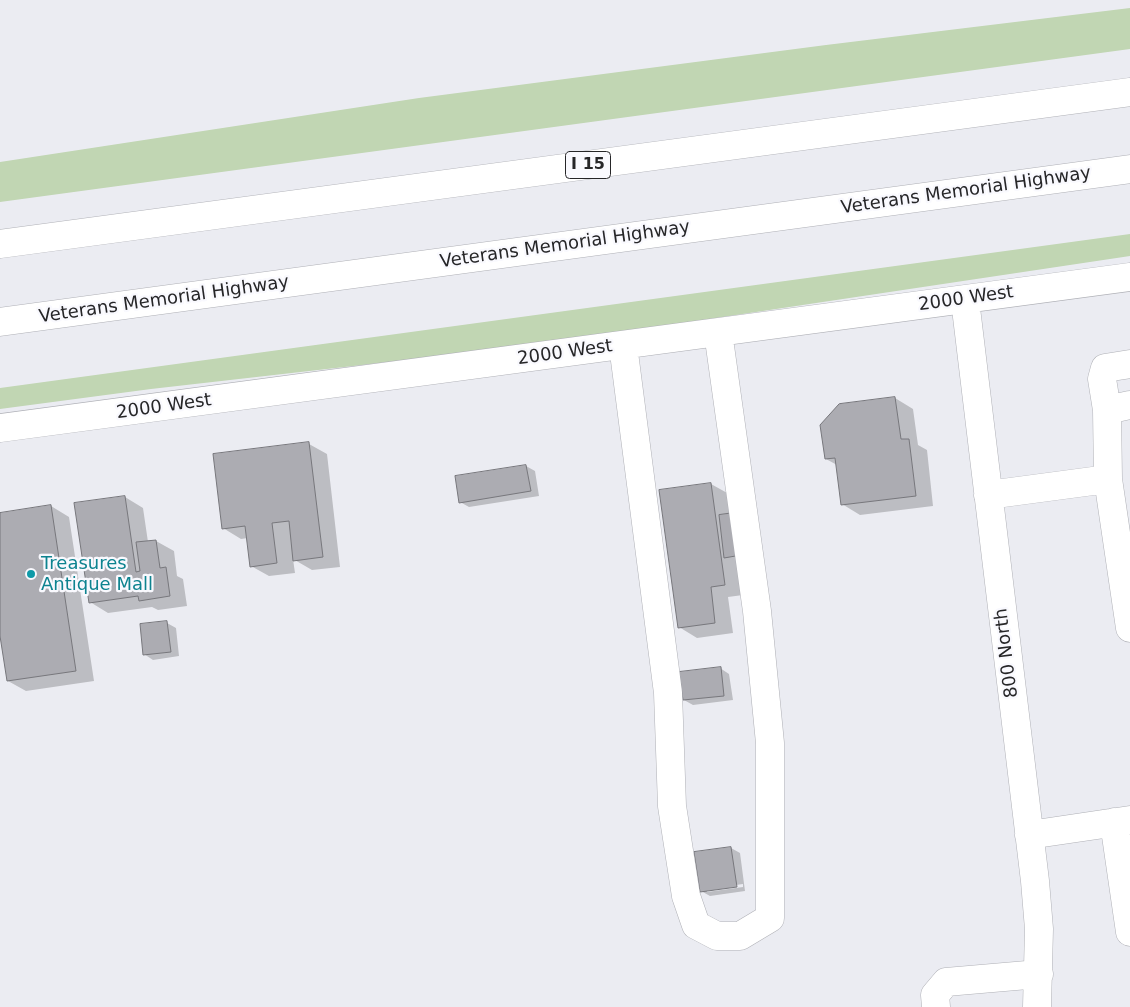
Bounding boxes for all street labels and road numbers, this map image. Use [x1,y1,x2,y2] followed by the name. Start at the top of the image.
[566,152,610,178] road number: I 15
[840,163,1092,219] street label: Veterans Memorial Highway
[439,217,691,273] street label: Veterans Memorial Highway
[38,272,290,328] street label: Veterans Memorial Highway
[917,282,1015,316] street label: 2000 West
[516,336,614,370] street label: 2000 West
[115,390,213,424] street label: 2000 West
[991,607,1023,699] street label: 800 North

